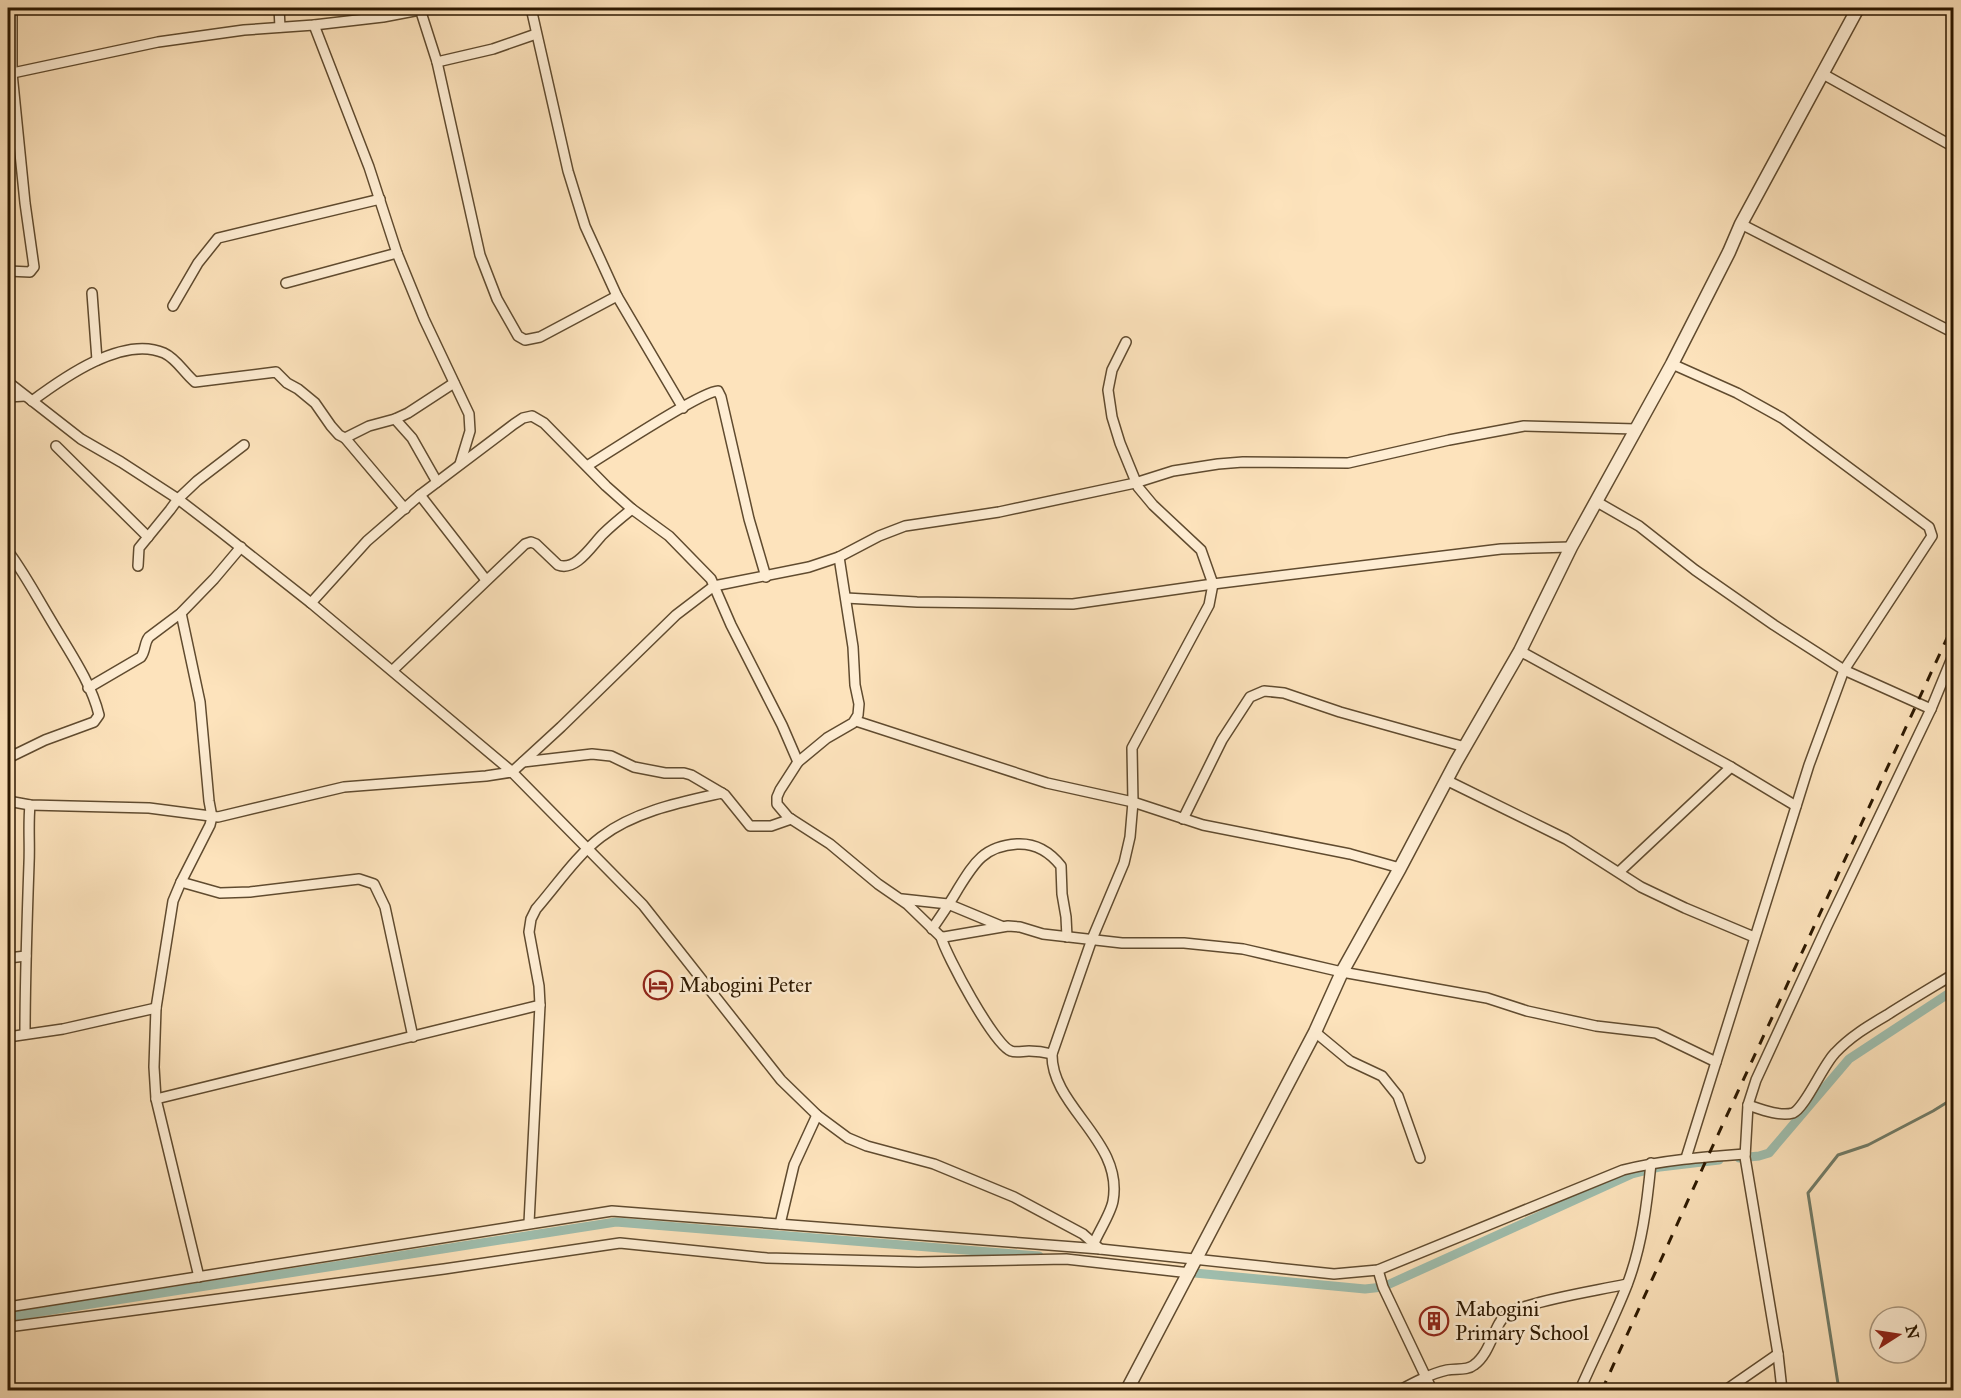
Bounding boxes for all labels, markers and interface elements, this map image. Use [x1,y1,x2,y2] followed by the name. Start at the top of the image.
[642,969,674,1001] hotel icon: Mabogini Peter
[679,972,812,998] place label: Mabogini Peter
[1455,1296,1589,1346] place label: Mabogini Primary School
[1418,1305,1450,1337] building icon: Mabogini Primary School
[1868,1305,1928,1365] north arrow
[1901,1323,1923,1341] text: N

